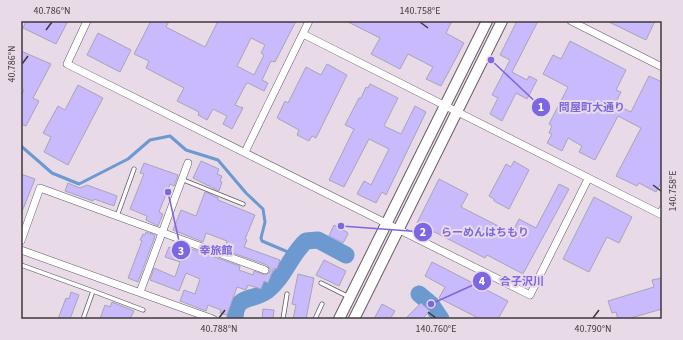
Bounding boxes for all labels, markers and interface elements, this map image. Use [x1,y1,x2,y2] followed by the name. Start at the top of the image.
[33,4,71,18] text: 40.786°N
[400,4,440,18] text: 140.758°E
[5,45,19,83] text: 40.786°N
[531,95,633,118] callout: 問屋町大通り
[538,99,544,116] text: 1
[559,100,625,115] text: 問屋町大通り
[666,171,680,211] text: 140.758°E
[413,220,537,243] callout: らーめんはちもり
[420,224,426,241] text: 2
[441,225,529,240] text: らーめんはちもり
[171,239,240,262] callout: 幸旅館
[178,243,184,260] text: 3
[200,243,233,258] text: 幸旅館
[472,269,552,292] callout: 合子沢川
[479,273,486,290] text: 4
[500,274,544,289] text: 合子沢川
[200,322,238,336] text: 40.788°N
[416,322,456,336] text: 140.760°E
[574,322,612,336] text: 40.790°N

